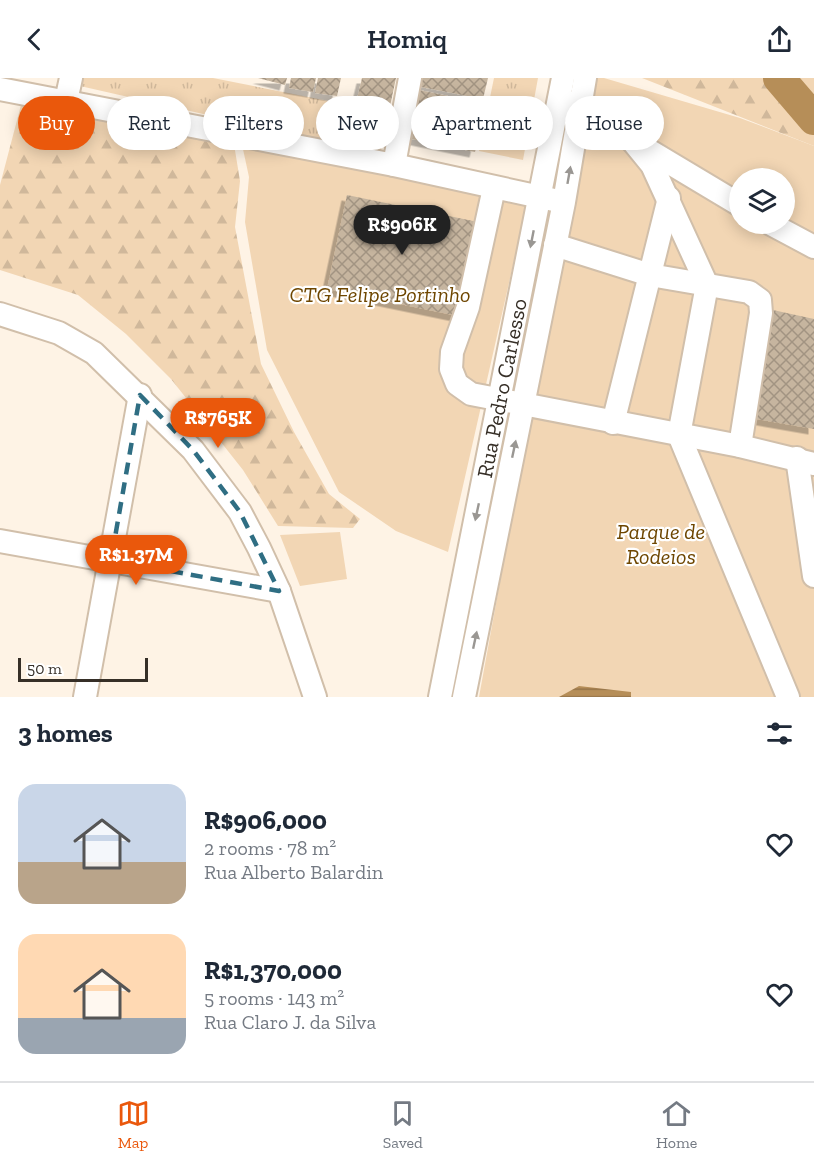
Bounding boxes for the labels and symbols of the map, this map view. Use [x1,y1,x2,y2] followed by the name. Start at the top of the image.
[565,165,574,184] one-way arrow
[353,205,451,256] pin: R$906K
[527,229,536,248] one-way arrow
[289,281,471,308] park label: CTG Felipe Portinho
[471,296,533,480] street label: Rua Pedro Carlesso
[169,398,267,449] pin: R$765K
[510,439,519,458] one-way arrow
[472,503,482,521] one-way arrow
[617,518,705,570] park label: Parque de Rodeios
[81,535,191,586] pin: R$1.37M
[471,630,480,649] one-way arrow
[18,655,148,682] scale bar

